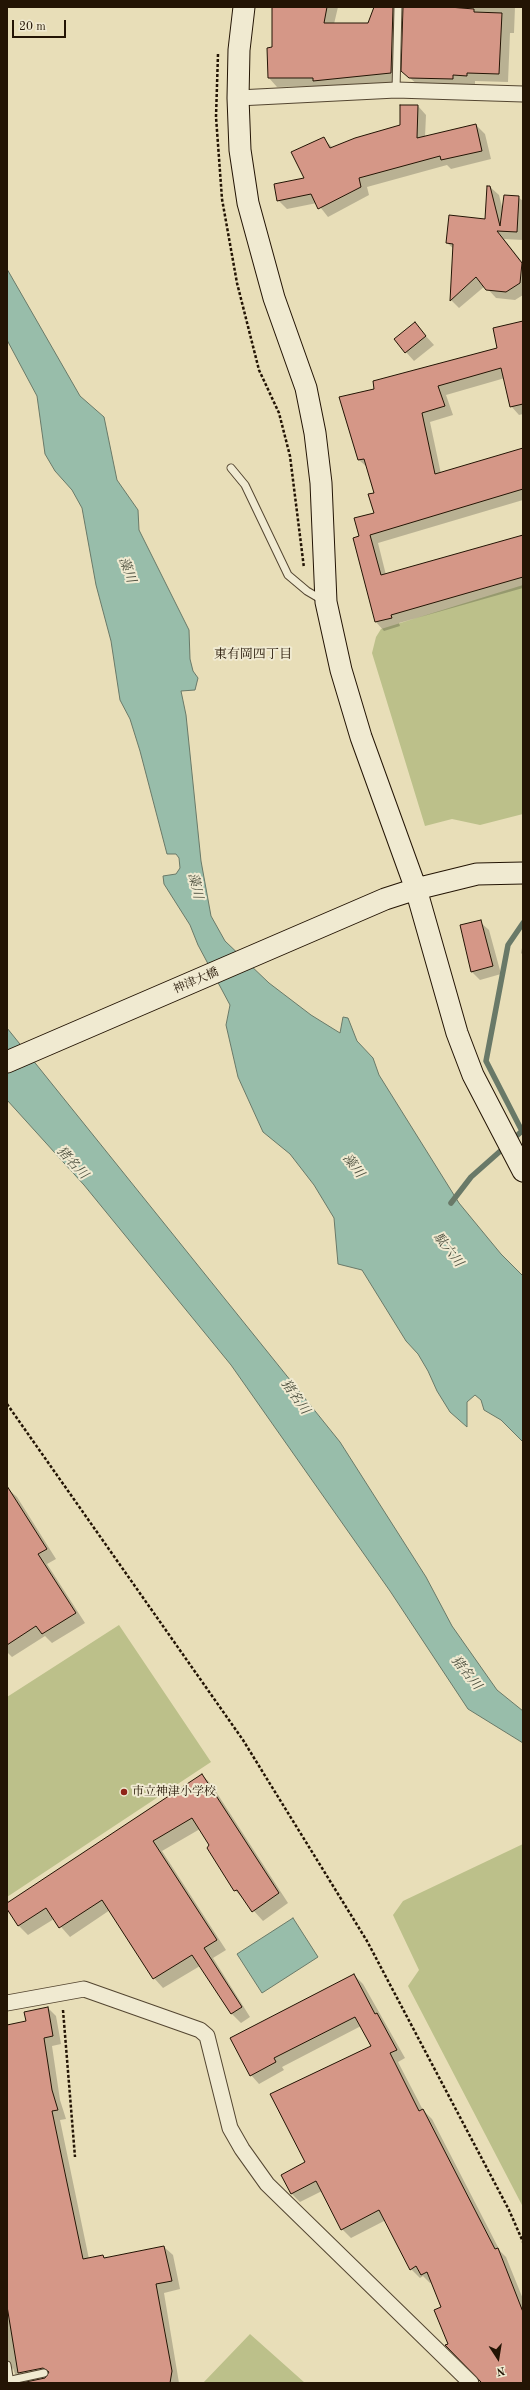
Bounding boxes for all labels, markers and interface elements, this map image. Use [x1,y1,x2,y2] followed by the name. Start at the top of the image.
[14,12,68,38] scale bar
[19,21,46,33] text: 20 m
[115,555,139,585] water label: 藻川
[214,647,292,663] district label: 東有岡四丁目
[184,872,206,900] water label: 藻川
[171,965,221,997] street label: 神津大橋
[53,1143,91,1183] water label: 猪名川
[339,1151,367,1181] water label: 藻川
[430,1230,466,1270] water label: 駄六川
[277,1377,313,1417] water label: 猪名川
[448,1653,484,1693] water label: 猪名川
[132,1785,216,1799] place label: 市立神津小学校
[119,1787,129,1797] marker: 市立神津小学校
[478,2338,518,2378] north arrow
[495,2364,506,2376] text: N

